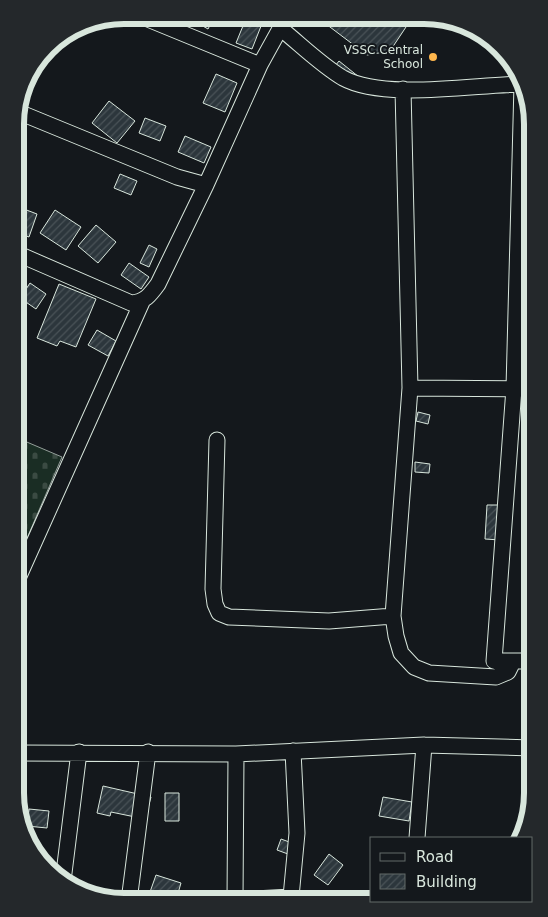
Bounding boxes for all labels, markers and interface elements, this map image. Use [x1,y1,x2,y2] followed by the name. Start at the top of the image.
[344,43,423,71] place label: VSSC Central School
[427,51,439,63] marker: VSSC Central School
[370,837,533,902] legend
[416,848,454,866] text: Road
[416,873,477,891] text: Building

